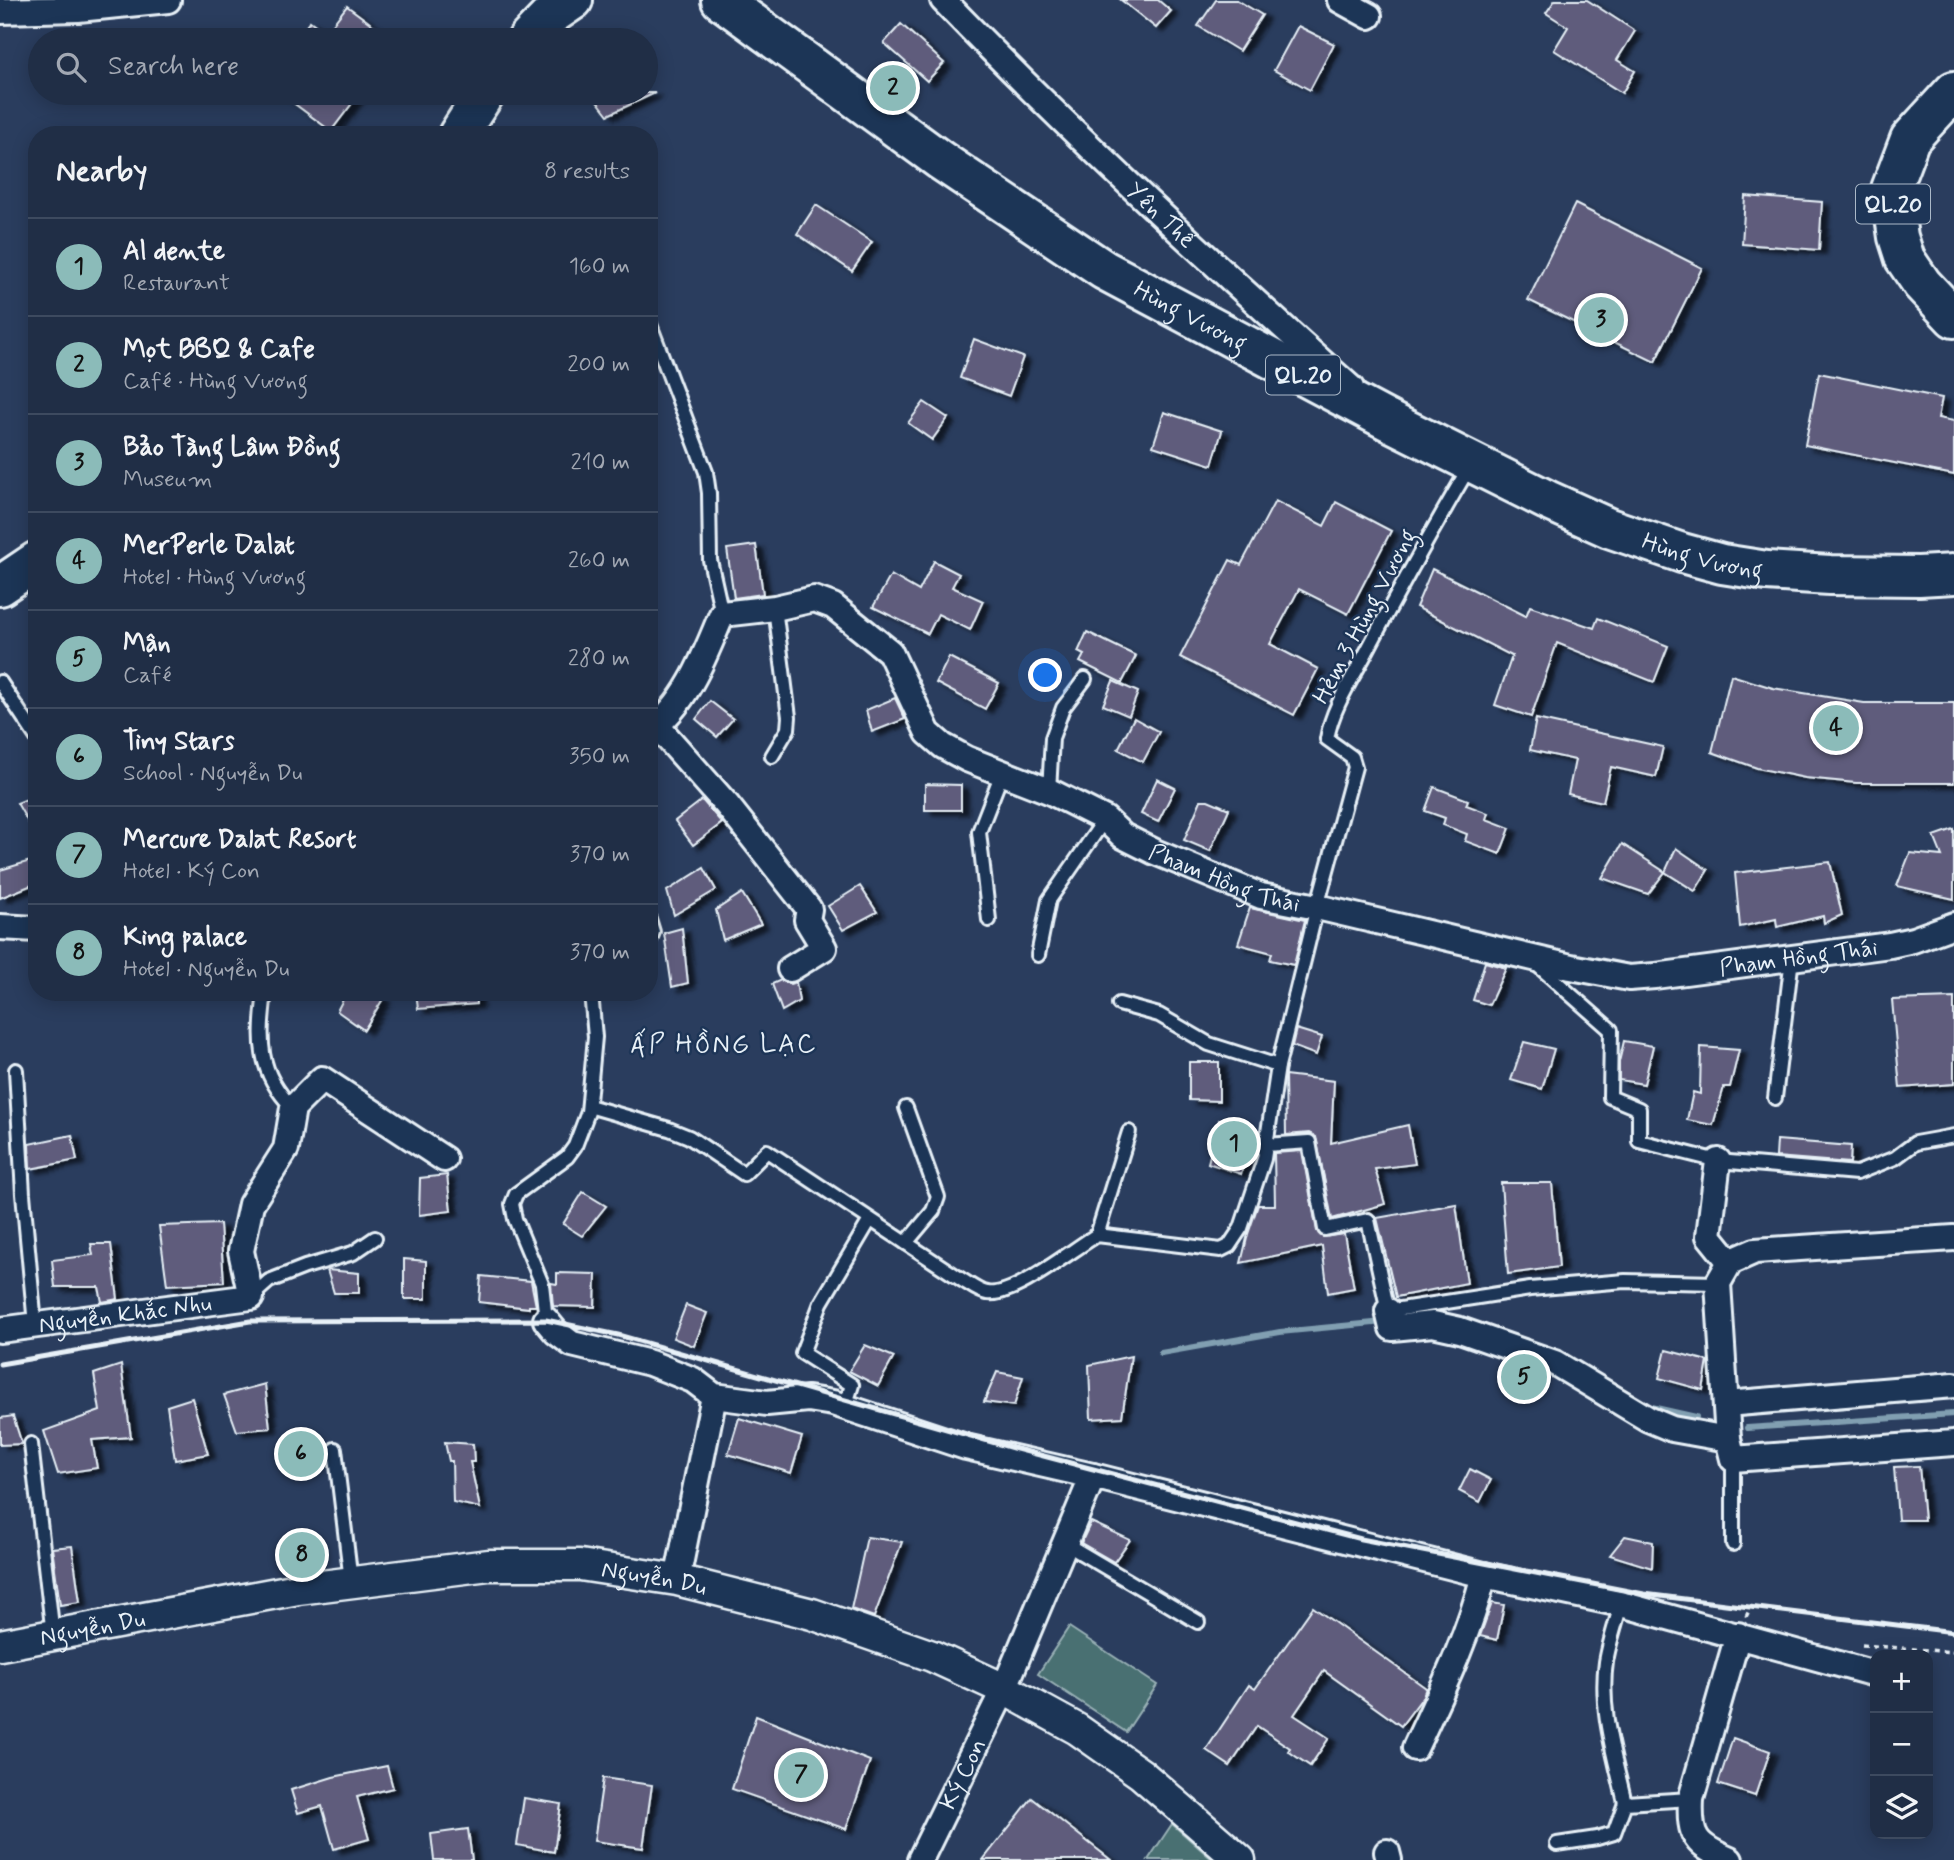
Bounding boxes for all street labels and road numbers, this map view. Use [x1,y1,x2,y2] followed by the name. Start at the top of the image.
[1119,176,1201,256] street label: Yên Thế
[1856,184,1930,224] road number: QL.20
[1128,275,1252,363] street label: Hùng Vương
[1266,356,1340,394] road number: QL.20
[1306,524,1427,711] street label: Hẻm 3 Hùng Vương
[1638,526,1765,590] street label: Hùng Vương
[1144,837,1302,920] street label: Phạm Hồng Thái
[1718,933,1880,984] street label: Phạm Hồng Thái
[37,1288,214,1343] street label: Nguyễn Khắc Nhu
[599,1555,710,1604] street label: Nguyễn Du
[37,1604,148,1654] street label: Nguyễn Du
[933,1734,994,1815] street label: Ký Con

